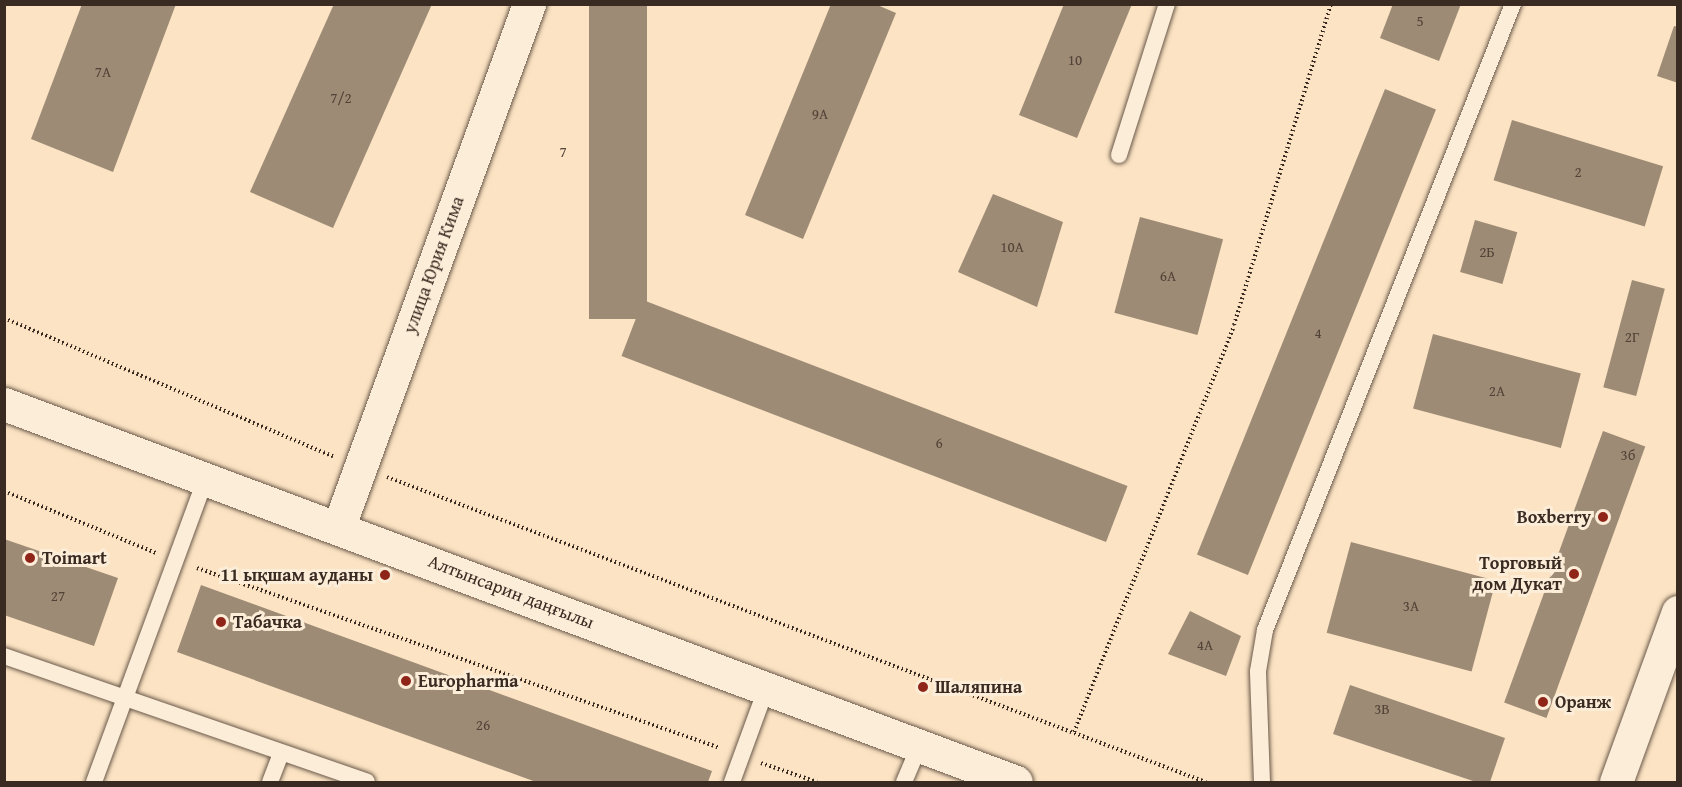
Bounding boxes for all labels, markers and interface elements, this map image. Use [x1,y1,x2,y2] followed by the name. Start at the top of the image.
[1416,12,1424,30] house number: 5
[1068,51,1082,69] house number: 10
[95,63,111,81] house number: 7А
[330,89,352,107] house number: 7/2
[812,105,828,123] house number: 9А
[559,143,567,161] house number: 7
[1574,163,1582,181] house number: 2
[399,193,469,337] street label: улица Юрия Кима
[1000,238,1024,256] house number: 10А
[1479,243,1495,261] house number: 2Б
[1160,267,1176,285] house number: 6А
[1314,324,1322,342] house number: 4
[1625,328,1639,346] house number: 2Г
[1489,382,1505,400] house number: 2А
[935,434,943,452] house number: 6
[1621,446,1635,464] house number: 3б
[1517,506,1591,528] place label: Boxberry
[1596,510,1610,524] marker: Boxberry
[42,547,107,569] place label: Toimart
[425,550,597,634] street label: Алтынсарин даңғылы
[23,551,37,565] marker: Toimart
[1473,553,1562,596] place label: Торговый дом Дукат
[221,564,373,586] place label: 11 ықшам ауданы
[1567,567,1581,581] marker: Торговый дом Дукат
[378,568,392,582] marker: 11 ықшам ауданы
[51,587,65,605] house number: 27
[1403,597,1419,615] house number: 3А
[233,611,302,633] place label: Табачка
[214,615,228,629] marker: Табачка
[1197,636,1213,654] house number: 4А
[418,670,519,692] place label: Europharma
[399,674,413,688] marker: Europharma
[935,676,1022,698] place label: Шаляпина
[916,680,930,694] marker: Шаляпина
[1555,691,1611,713] place label: Оранж
[1536,695,1550,709] marker: Оранж
[1374,700,1390,718] house number: 3В
[476,716,490,734] house number: 26

